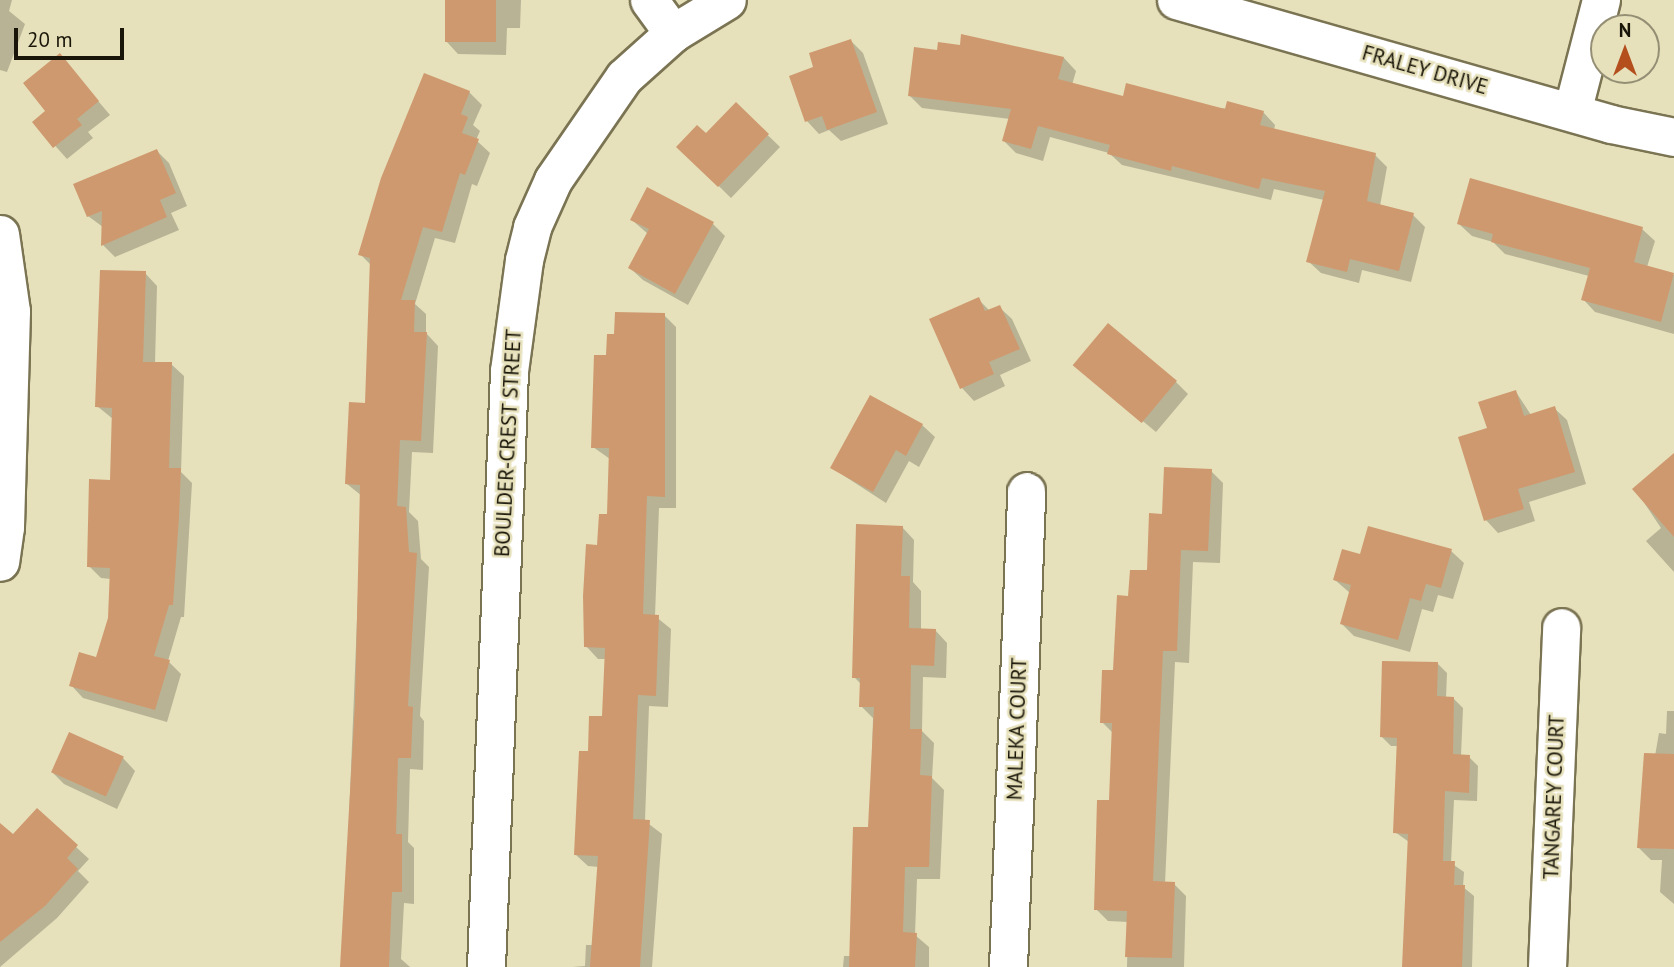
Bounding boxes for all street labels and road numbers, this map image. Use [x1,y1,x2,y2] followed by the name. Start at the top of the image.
[1359,40,1491,100] street label: FRALEY DRIVE
[489,328,527,558] street label: BOULDER-CREST STREET
[1002,657,1032,801] street label: MALEKA COURT
[1539,714,1569,880] street label: TANGAREY COURT

